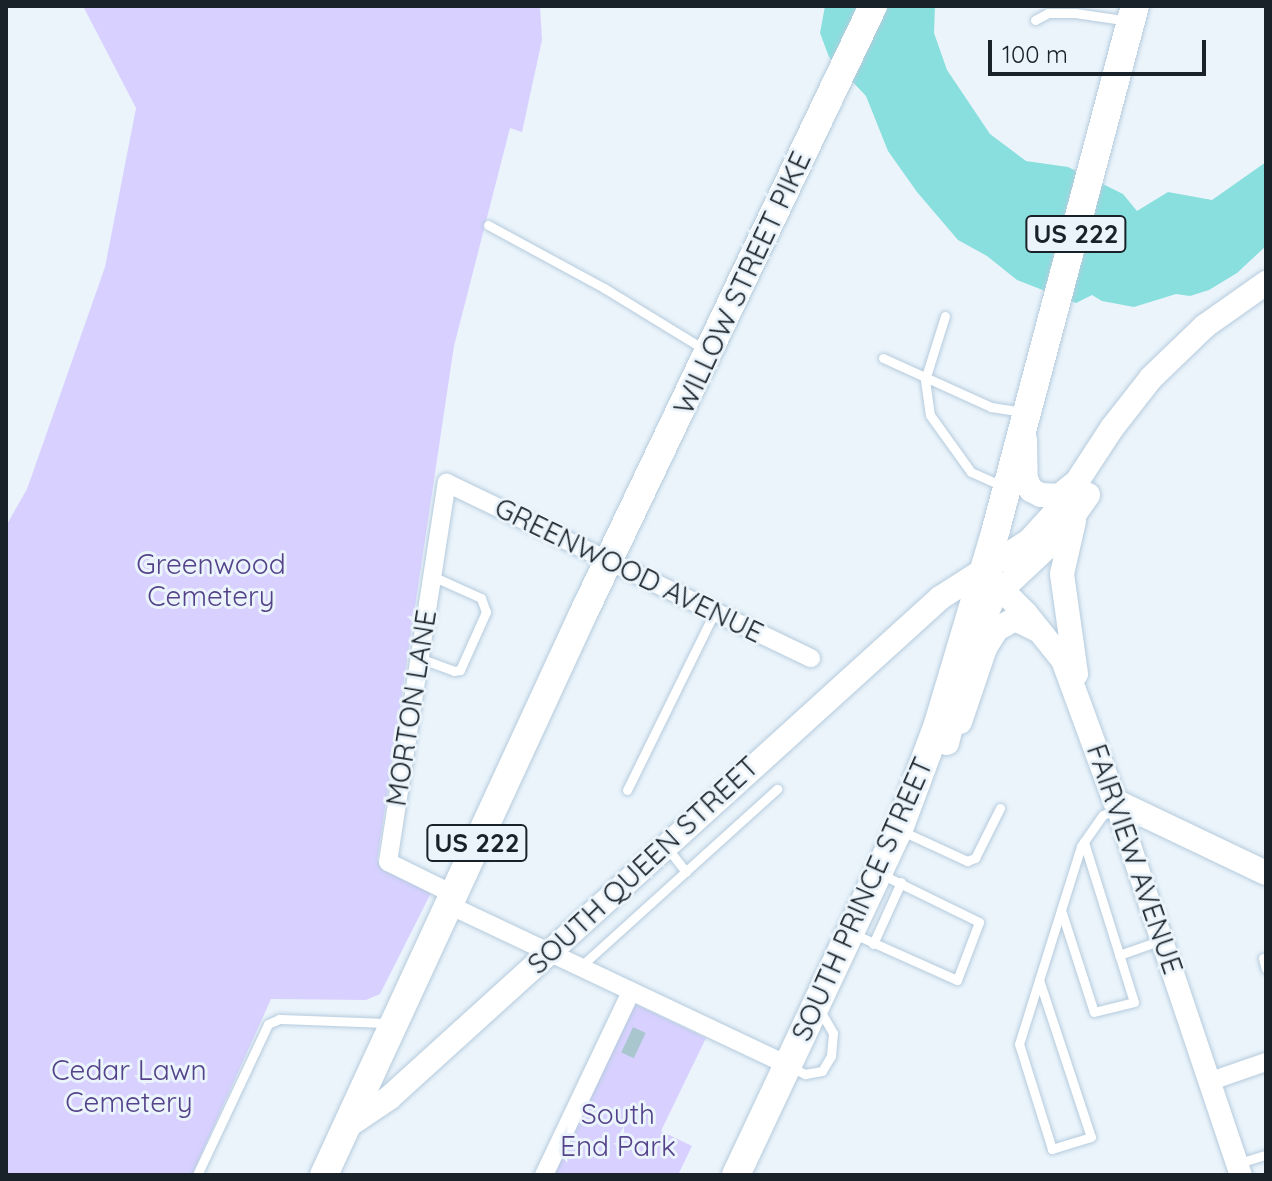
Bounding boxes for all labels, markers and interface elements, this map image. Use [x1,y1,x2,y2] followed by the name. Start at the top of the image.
[992,24,1210,74] scale bar
[1002,39,1068,69] text: 100 m
[666,146,818,420] street label: WILLOW STREET PIKE
[1024,212,1128,256] road number: US 222
[489,490,769,650] street label: GREENWOOD AVENUE
[136,547,286,613] park label: Greenwood Cemetery
[379,608,443,808] street label: MORTON LANE
[1080,740,1190,978] street label: FAIRVIEW AVENUE
[521,749,765,981] street label: SOUTH QUEEN STREET
[784,752,940,1046] street label: SOUTH PRINCE STREET
[425,821,529,865] road number: US 222
[51,1053,207,1119] park label: Cedar Lawn Cemetery
[560,1097,676,1163] park label: South End Park

